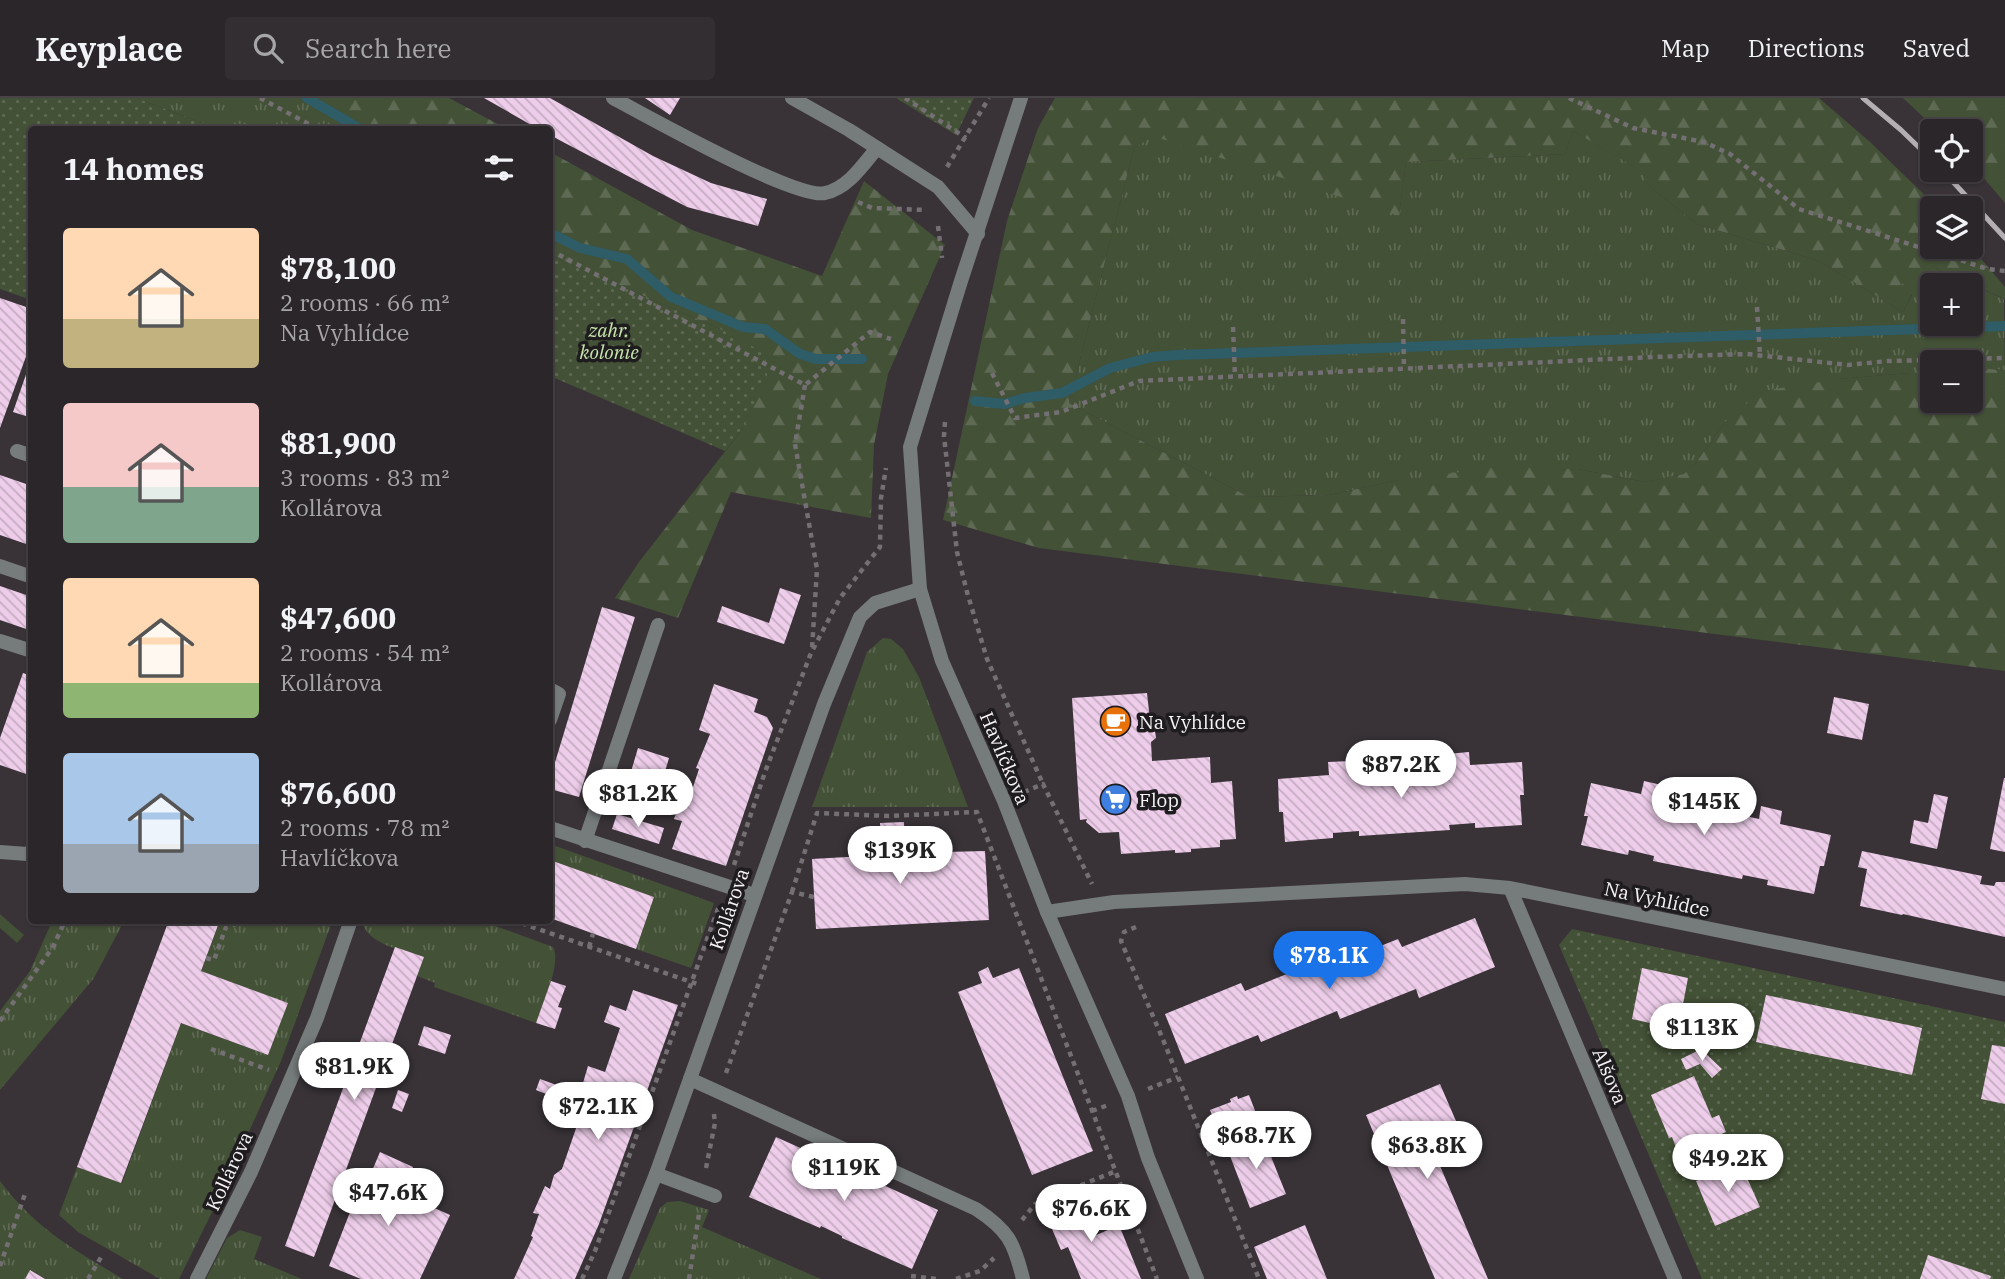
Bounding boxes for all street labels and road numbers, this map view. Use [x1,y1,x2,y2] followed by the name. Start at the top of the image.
[975,708,1035,808] street label: Havlíčkova
[704,865,754,953] street label: Kollárova
[1602,876,1712,922] street label: Na Vyhlídce
[1588,1044,1632,1108] street label: Alšova
[200,1128,258,1214] street label: Kollárova

